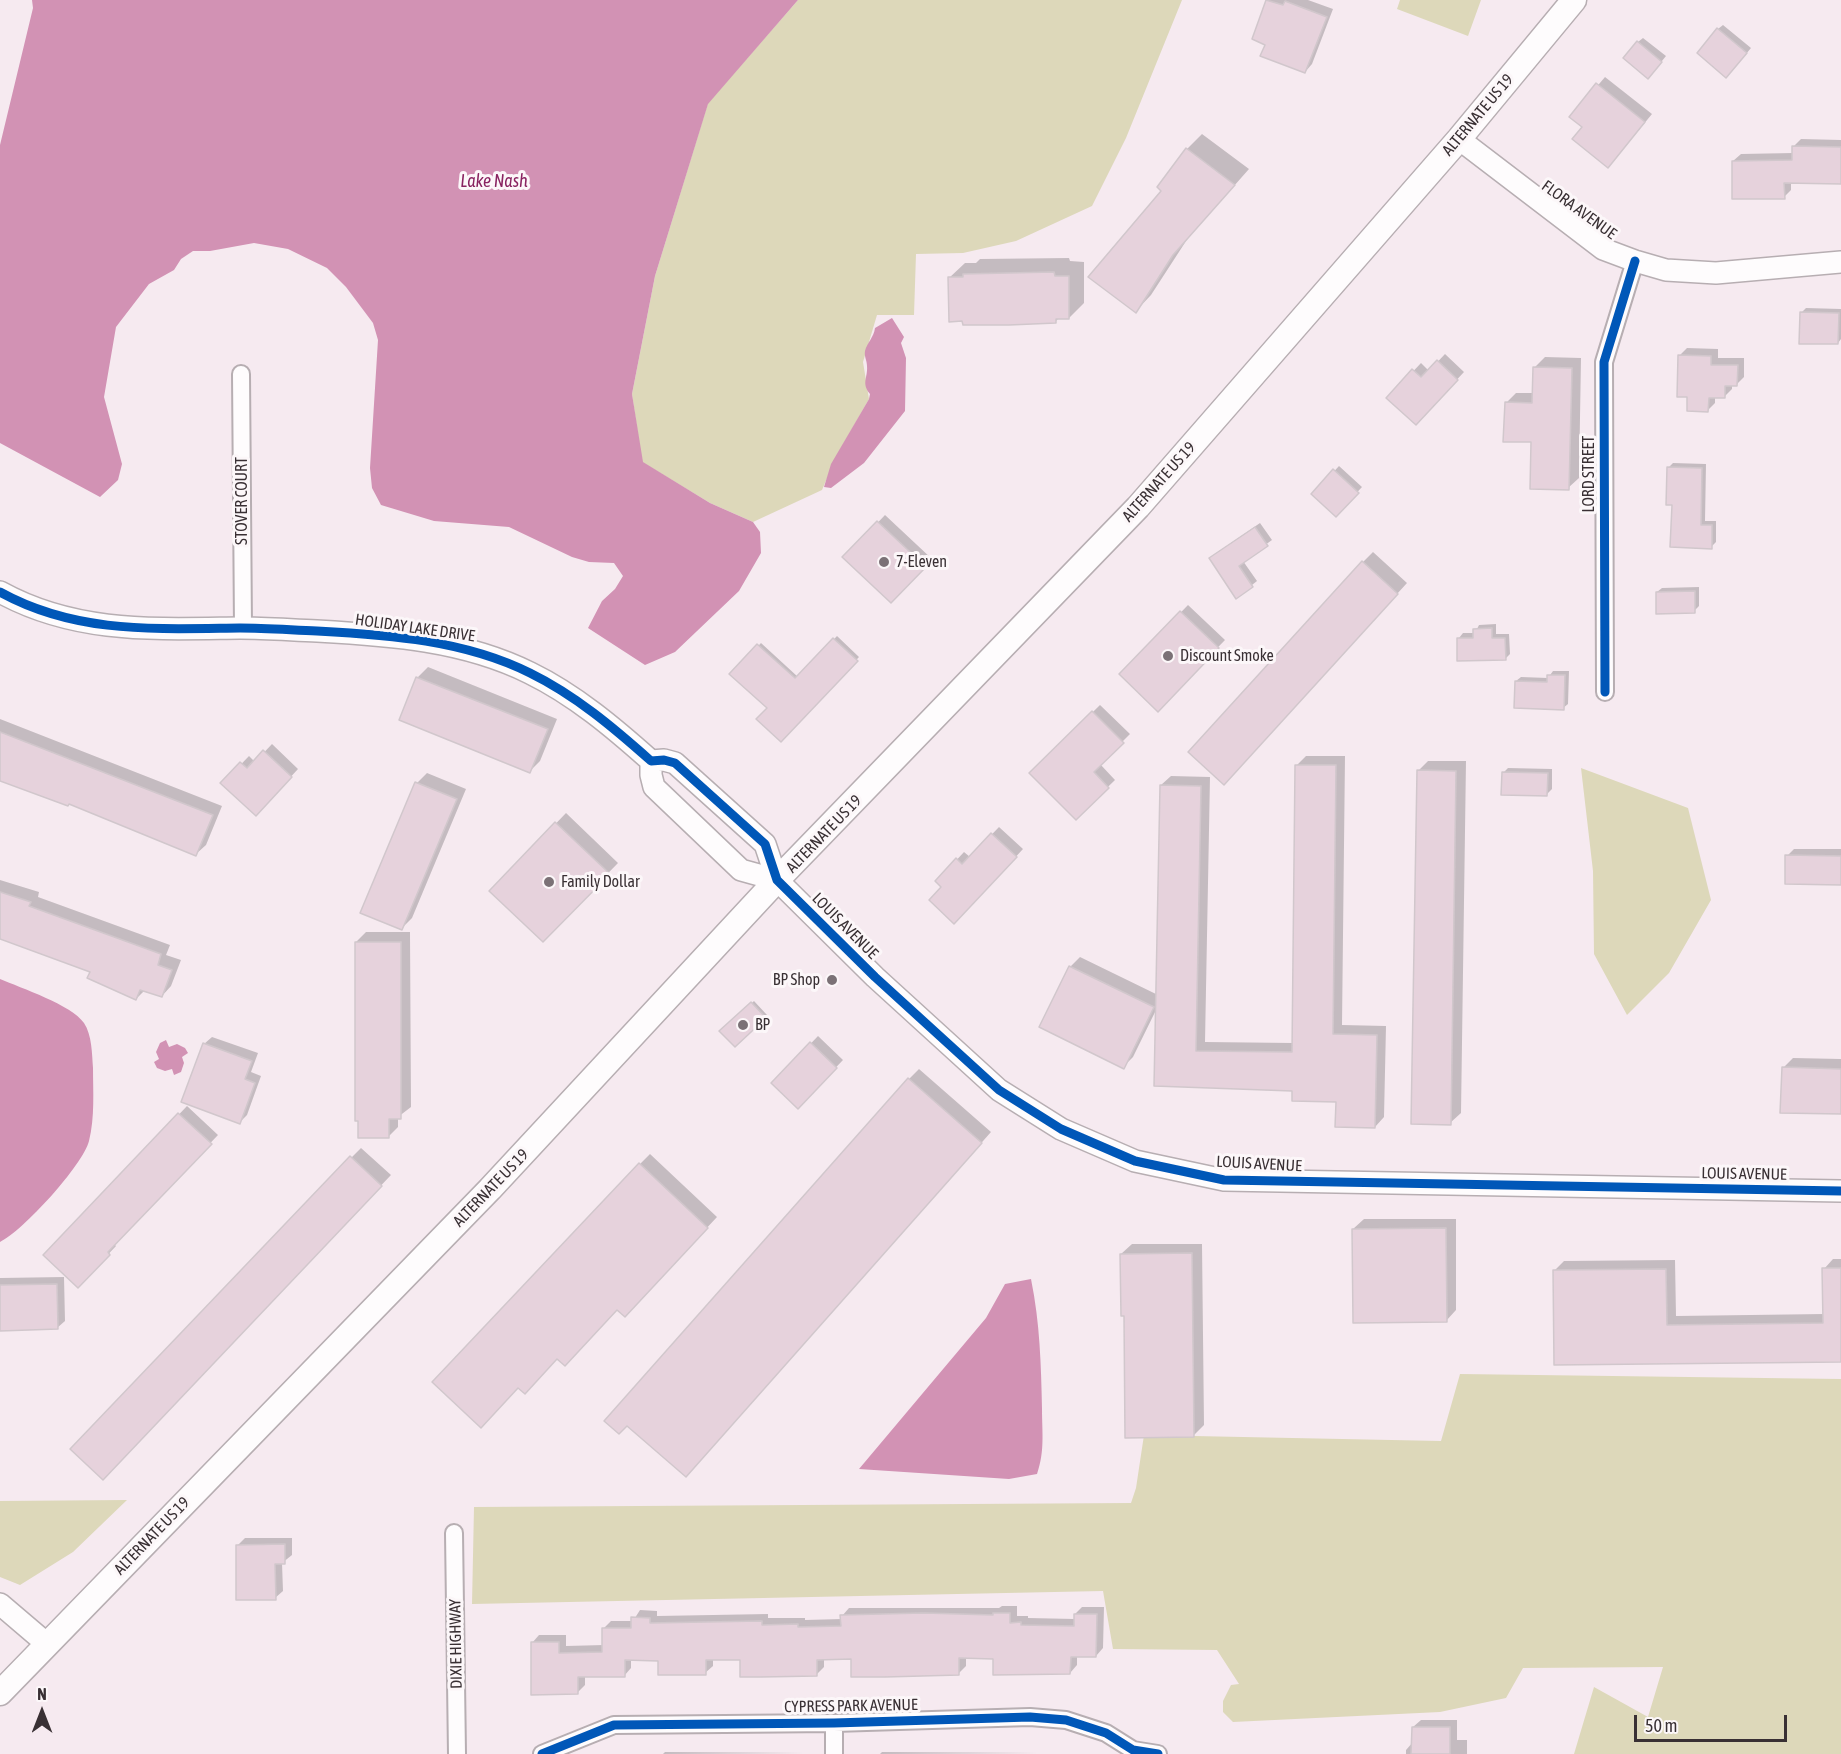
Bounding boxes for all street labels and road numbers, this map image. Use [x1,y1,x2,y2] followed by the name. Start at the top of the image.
[1438,70,1518,160] street label: ALTERNATE US 19
[1538,176,1620,244] street label: FLORA AVENUE
[1579,436,1599,512] street label: LORD STREET
[1118,438,1200,526] street label: ALTERNATE US 19
[232,457,252,545] street label: STOVER COURT
[354,610,476,646] street label: HOLIDAY LAKE DRIVE
[782,791,866,877] street label: ALTERNATE US 19
[808,889,882,963] street label: LOUIS AVENUE
[449,1145,533,1231] street label: ALTERNATE US 19
[1216,1152,1302,1176] street label: LOUIS AVENUE
[1701,1164,1787,1184] street label: LOUIS AVENUE
[110,1493,194,1579] street label: ALTERNATE US 19
[446,1599,466,1689] street label: DIXIE HIGHWAY
[784,1695,918,1717] street label: CYPRESS PARK AVENUE

